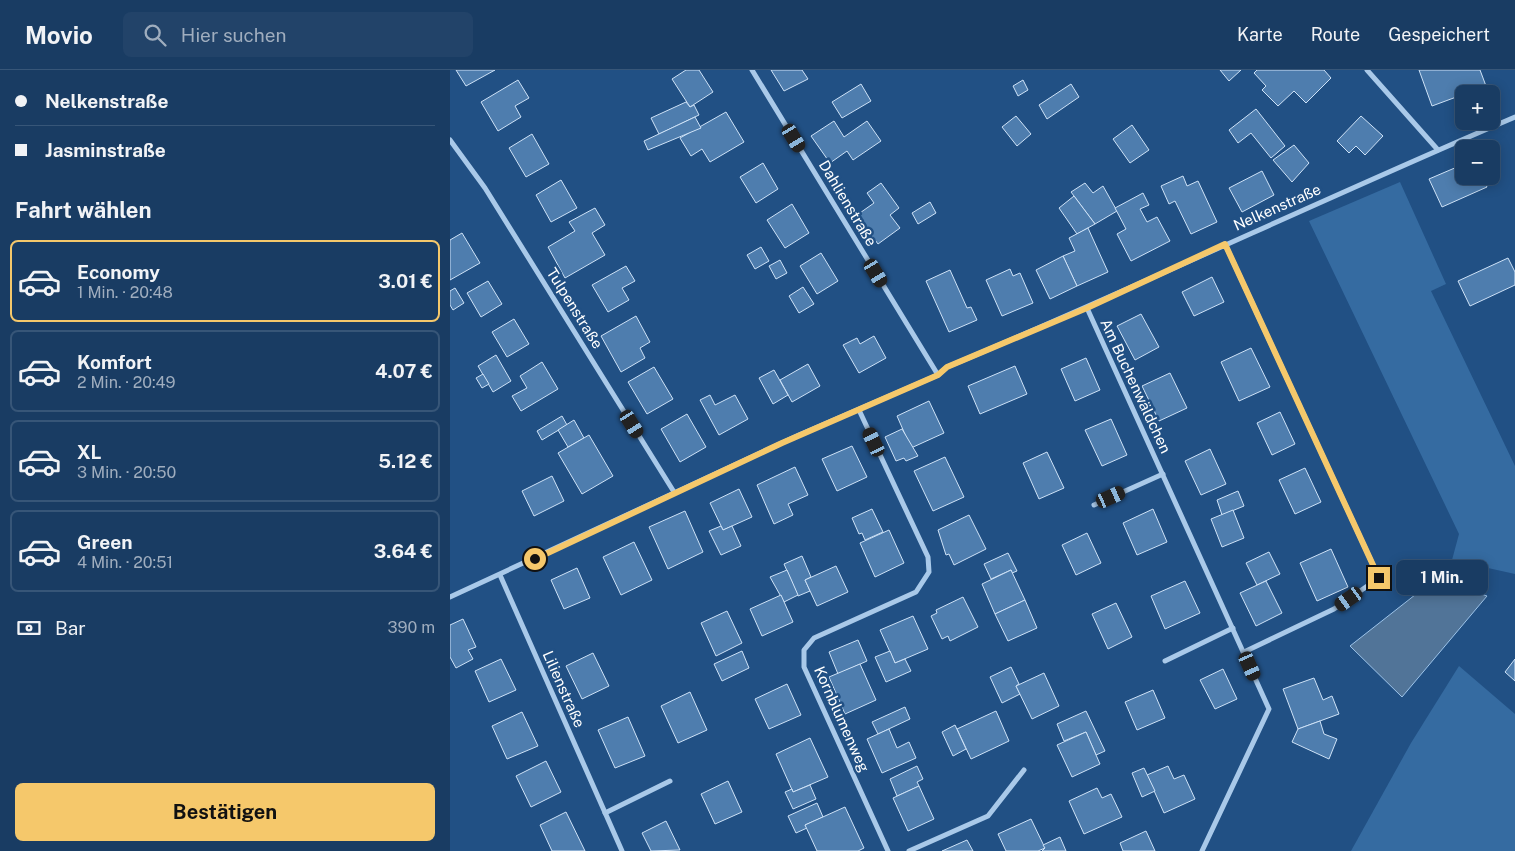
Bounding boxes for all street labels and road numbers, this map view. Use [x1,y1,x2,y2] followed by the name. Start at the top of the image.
[816,157,880,249] street label: Dahlienstraße
[1231,180,1323,234] street label: Nelkenstraße
[543,265,607,351] street label: Tulpenstraße
[1097,316,1175,456] street label: Am Buchenwäldchen
[540,648,588,730] street label: Lilienstraße
[811,663,873,775] street label: Kornblumenweg

